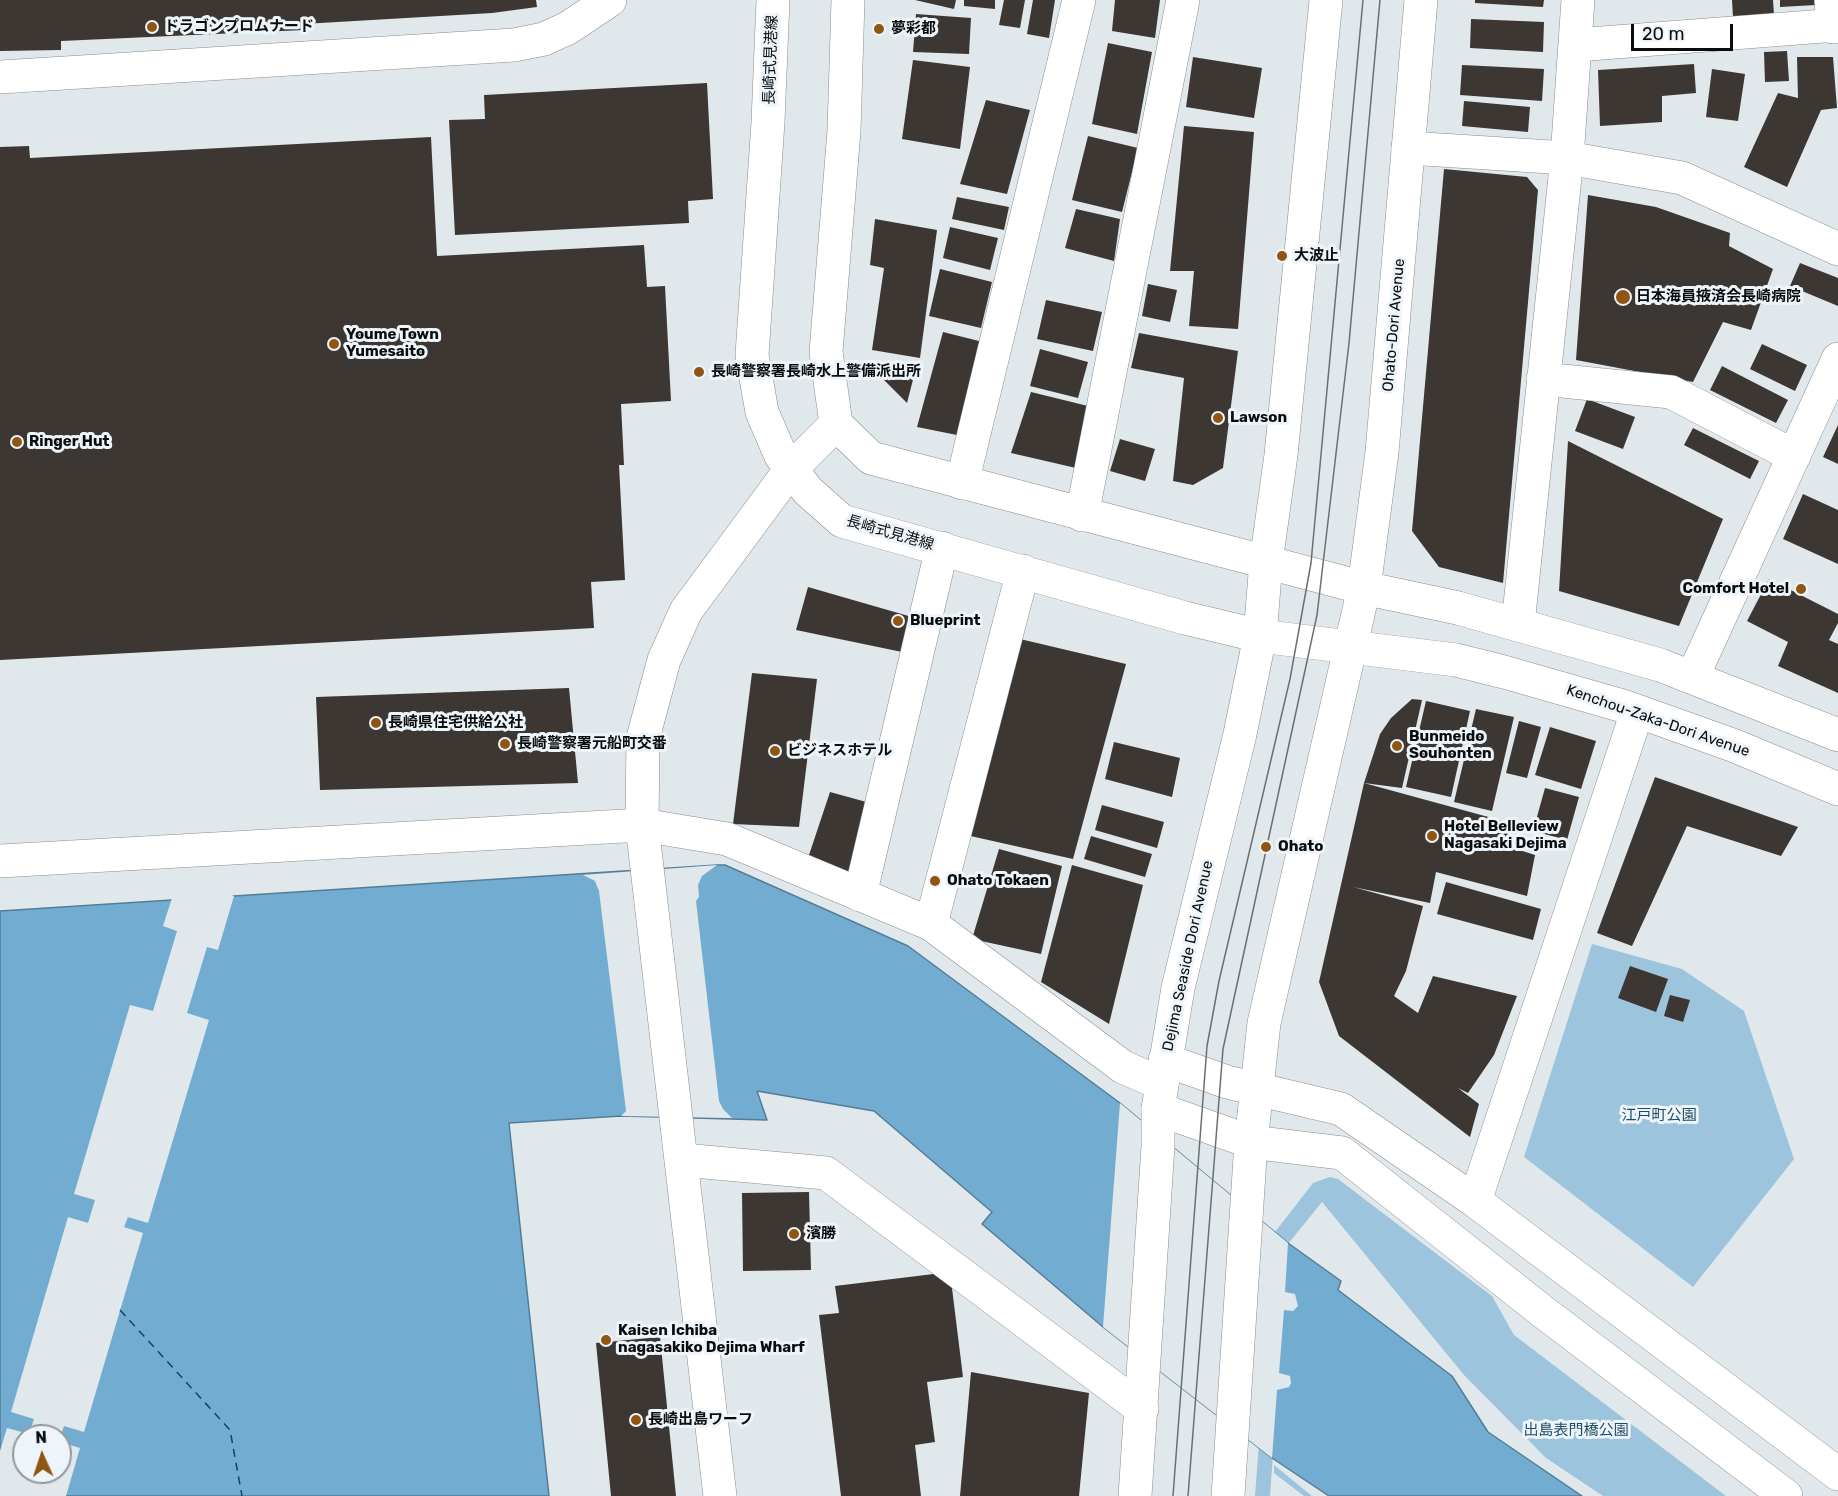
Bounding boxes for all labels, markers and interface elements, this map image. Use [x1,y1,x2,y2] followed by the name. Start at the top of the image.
[1634,12,1736,50] scale bar
[760,15,782,105] street label: 長崎式見港線
[164,18,314,36] place label: ドラゴンプロムナード
[145,20,159,34] marker: ドラゴンプロムナード
[891,20,936,38] place label: 夢彩都
[872,22,886,36] marker: 夢彩都
[1642,23,1684,45] text: 20 m
[1294,247,1339,265] place label: 大波止
[1275,249,1289,263] marker: 大波止
[1379,258,1409,392] street label: Ohato-Dori Avenue
[1614,288,1632,306] marker: 日本海員掖済会長崎病院
[1636,288,1801,306] place label: 日本海員掖済会長崎病院
[346,326,439,361] place label: Youme Town Yumesaito
[327,337,341,351] marker: Youme Town Yumesaito
[711,363,921,381] place label: 長崎警察署長崎水上警備派出所
[692,365,706,379] marker: 長崎警察署長崎水上警備派出所
[1230,409,1287,427] place label: Lawson
[1211,411,1225,425] marker: Lawson
[29,433,110,451] place label: Ringer Hut
[10,435,24,449] marker: Ringer Hut
[844,512,936,554] street label: 長崎式見港線
[1682,580,1789,598] place label: Comfort Hotel
[1794,582,1808,596] marker: Comfort Hotel
[910,612,981,630] place label: Blueprint
[891,614,905,628] marker: Blueprint
[1564,681,1752,761] street label: Kenchou-Zaka-Dori Avenue
[388,714,523,732] place label: 長崎県住宅供給公社
[369,716,383,730] marker: 長崎県住宅供給公社
[1409,728,1492,763] place label: Bunmeido Souhonten
[517,735,667,753] place label: 長崎警察署元船町交番
[498,737,512,751] marker: 長崎警察署元船町交番
[1390,739,1404,753] marker: Bunmeido Souhonten
[787,742,892,760] place label: ビジネスホテル
[768,744,782,758] marker: ビジネスホテル
[1444,818,1566,853] place label: Hotel Belleview Nagasaki Dejima
[1425,829,1439,843] marker: Hotel Belleview Nagasaki Dejima
[1278,838,1323,856] place label: Ohato
[1259,840,1273,854] marker: Ohato
[1159,859,1217,1053] street label: Dejima Seaside Dori Avenue
[947,872,1049,890] place label: Ohato Tokaen
[928,874,942,888] marker: Ohato Tokaen
[1622,1107,1696,1125] park label: 江戸町公園
[806,1225,836,1243] place label: 濱勝
[787,1227,801,1241] marker: 濱勝
[618,1322,805,1357] place label: Kaisen Ichiba nagasakiko Dejima Wharf
[599,1333,613,1347] marker: Kaisen Ichiba nagasakiko Dejima Wharf
[648,1411,753,1429] place label: 長崎出島ワーフ
[629,1413,643,1427] marker: 長崎出島ワーフ
[1524,1422,1628,1440] park label: 出島表門橋公園
[12,1424,72,1484] north arrow
[35,1428,47,1447] text: N

